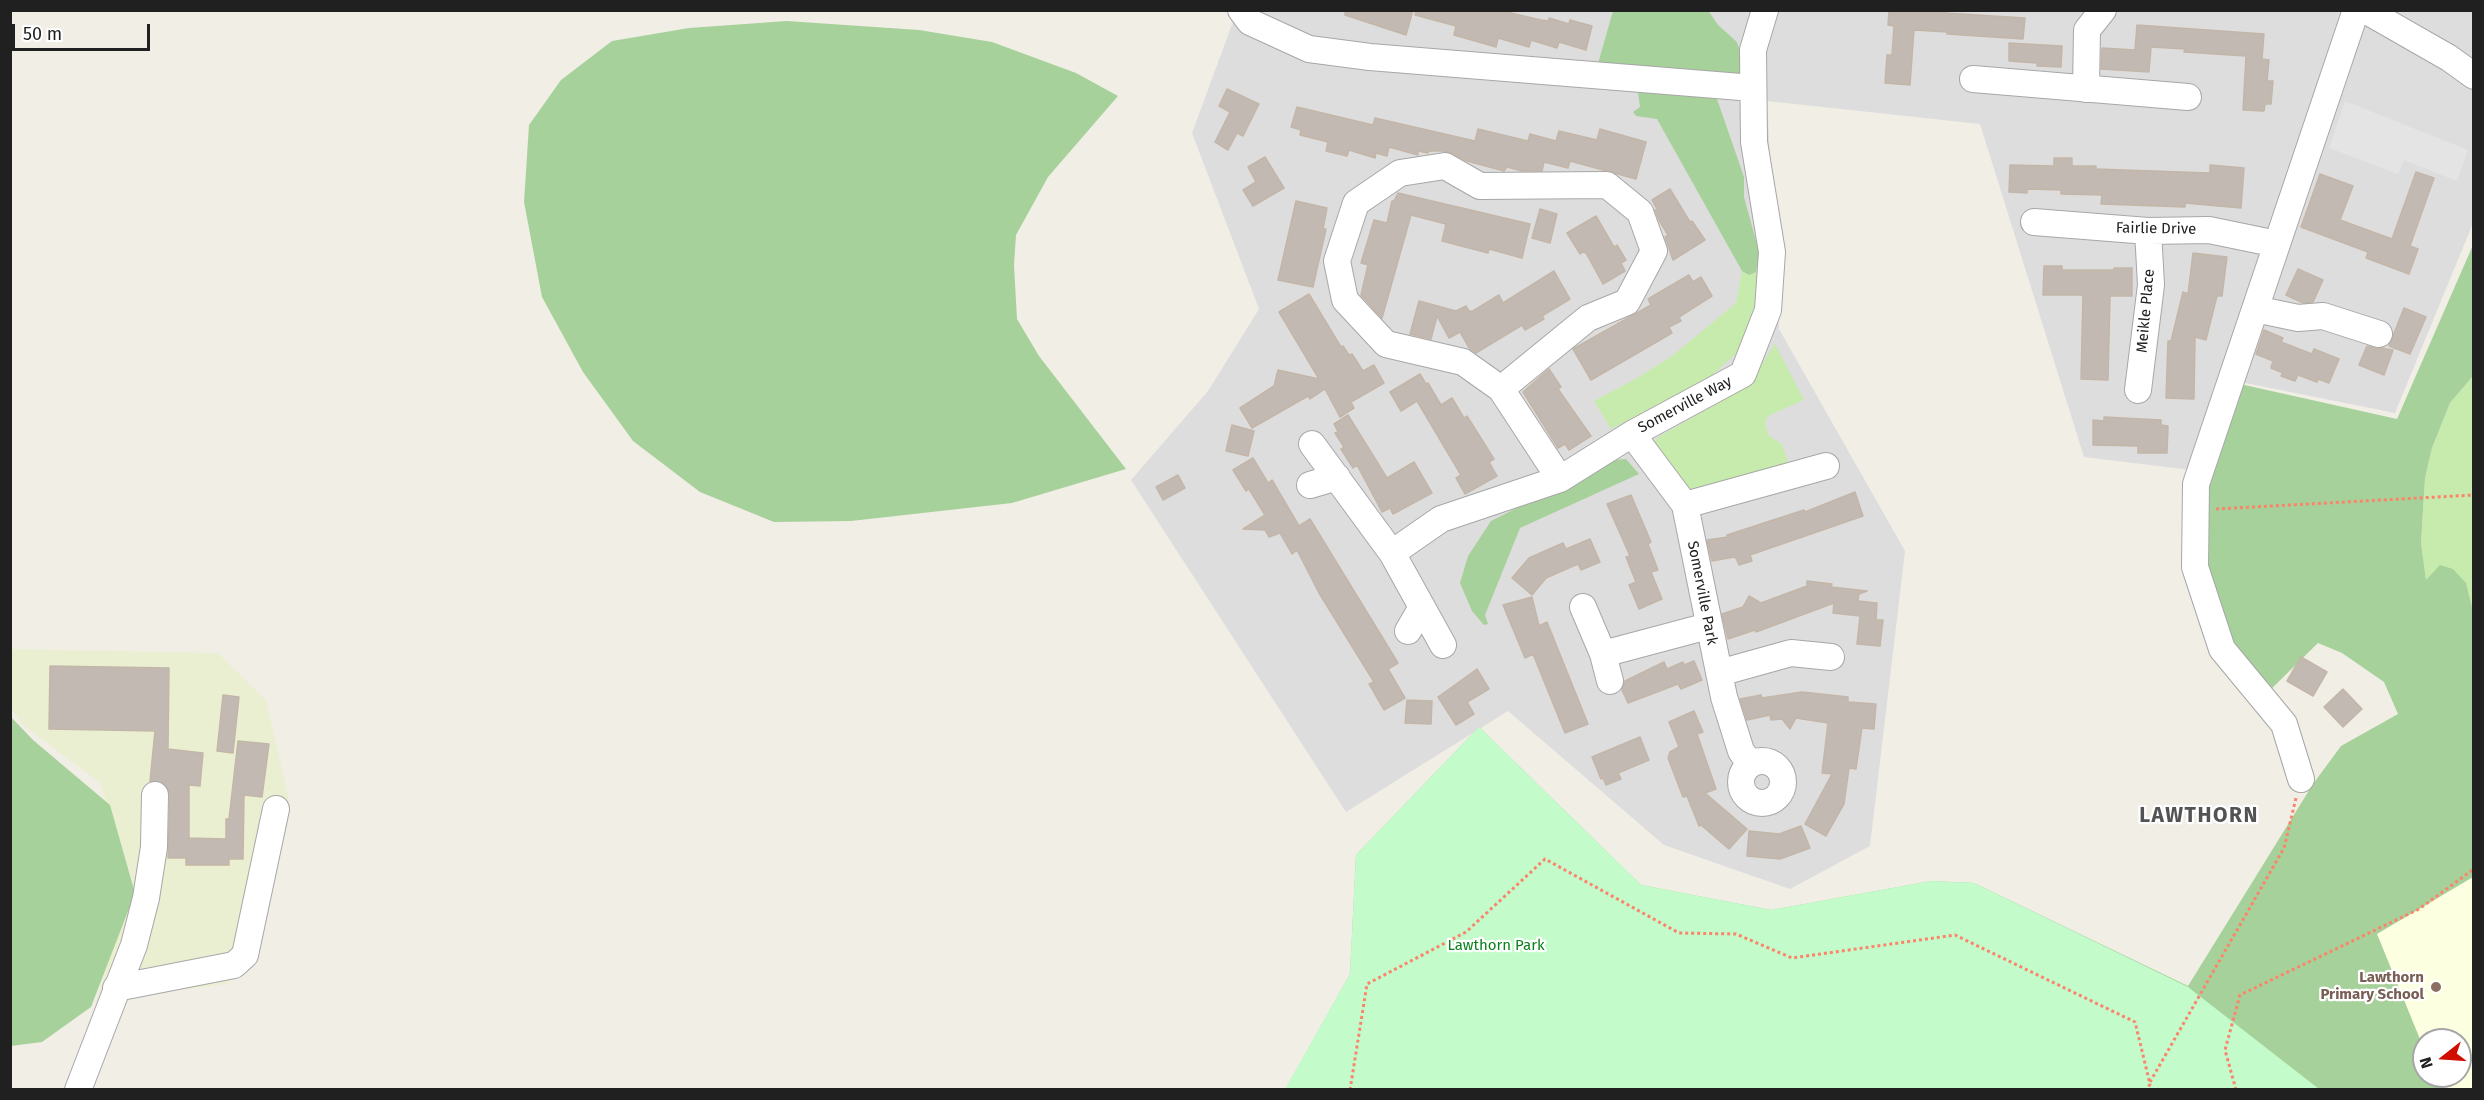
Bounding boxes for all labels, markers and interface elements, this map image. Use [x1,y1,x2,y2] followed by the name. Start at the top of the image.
[15,12,153,50] scale bar
[23,23,62,45] text: 50 m
[2116,219,2196,239] street label: Fairlie Drive
[2133,268,2159,354] street label: Meikle Place
[1635,373,1735,437] street label: Somerville Way
[1683,539,1721,647] street label: Somerville Park
[2139,803,2259,829] district label: LAWTHORN
[1447,937,1545,955] park label: Lawthorn Park
[2320,969,2424,1004] place label: Lawthorn Primary School
[2429,980,2443,994] marker: Lawthorn Primary School
[2412,1028,2472,1088] north arrow
[2416,1055,2437,1071] text: N

